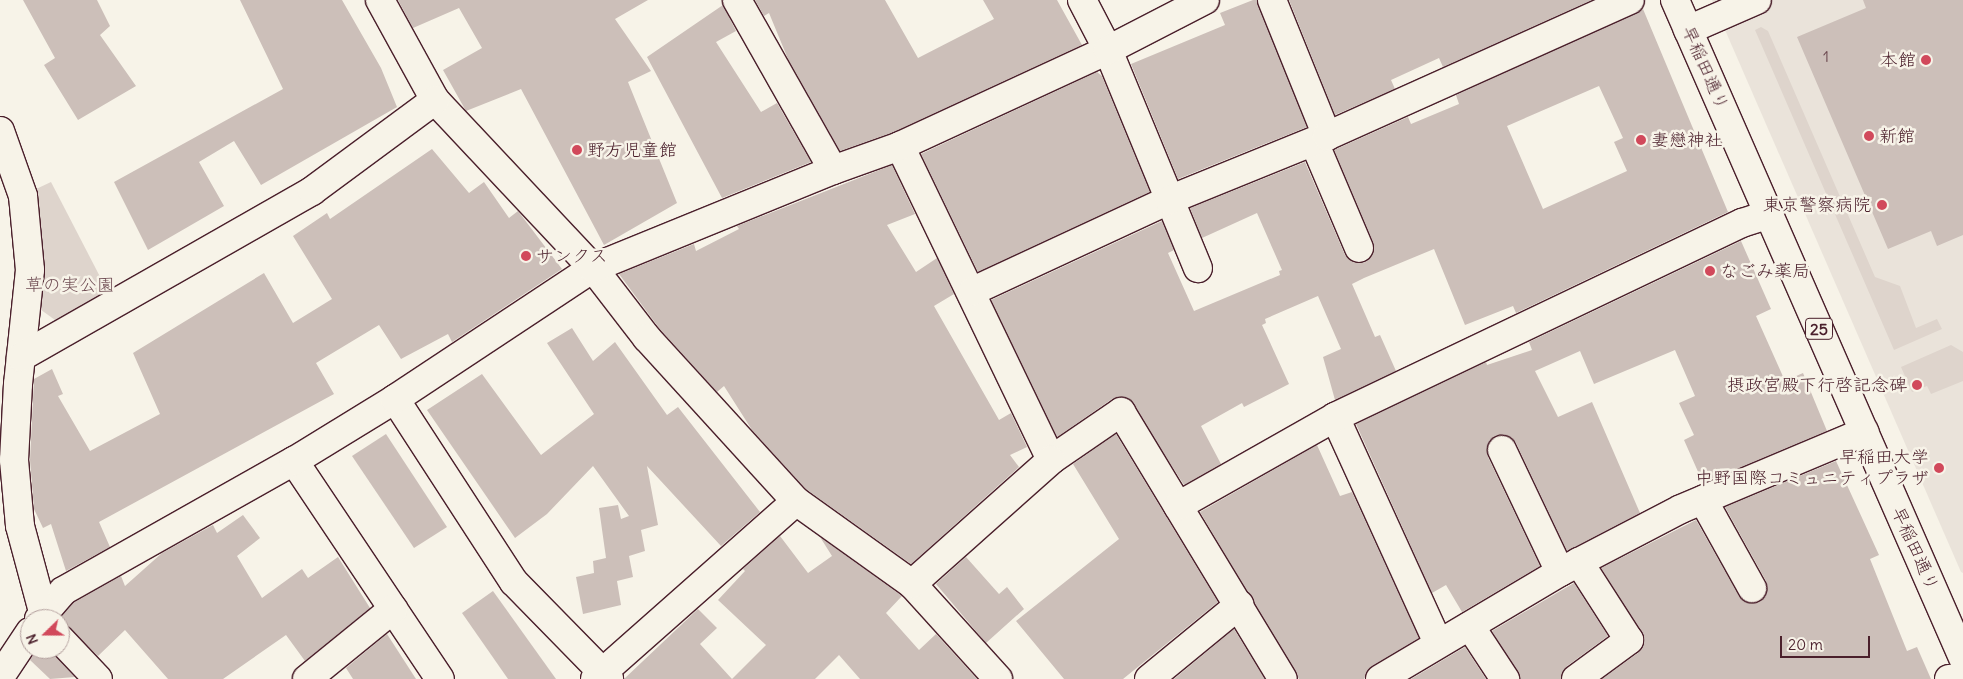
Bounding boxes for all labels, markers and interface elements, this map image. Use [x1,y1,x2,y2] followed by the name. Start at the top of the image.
[1677,22,1733,114] street label: 早稲田通り
[1823,48,1829,66] house number: 1
[1880,49,1916,71] place label: 本館
[1920,54,1932,66] marker: 本館
[1879,125,1915,147] place label: 新館
[1651,129,1723,151] place label: 妻戀神社
[1863,130,1875,142] marker: 新館
[1635,134,1647,146] marker: 妻戀神社
[587,139,677,161] place label: 野方児童館
[571,144,583,156] marker: 野方児童館
[1763,194,1871,216] place label: 東京警察病院
[1875,198,1889,212] marker: 東京警察病院
[536,245,608,267] place label: サンクス
[520,250,532,262] marker: サンクス
[1720,260,1810,282] place label: なごみ薬局
[1704,265,1716,277] marker: なごみ薬局
[25,274,115,296] park label: 草の実公園
[1804,316,1834,342] road number: 25
[1727,374,1907,396] place label: 摂政宮殿下行啓記念碑
[1911,379,1923,391] marker: 摂政宮殿下行啓記念碑
[1695,447,1929,489] place label: 早稲田大学 中野国際コミュニティプラザ
[1933,462,1945,474] marker: 早稲田大学 中野国際コミュニティプラザ
[1887,503,1943,595] street label: 早稲田通り
[20,609,70,659] north arrow
[1783,626,1873,658] scale bar
[22,631,42,647] text: N
[1788,635,1823,654] text: 20 m

